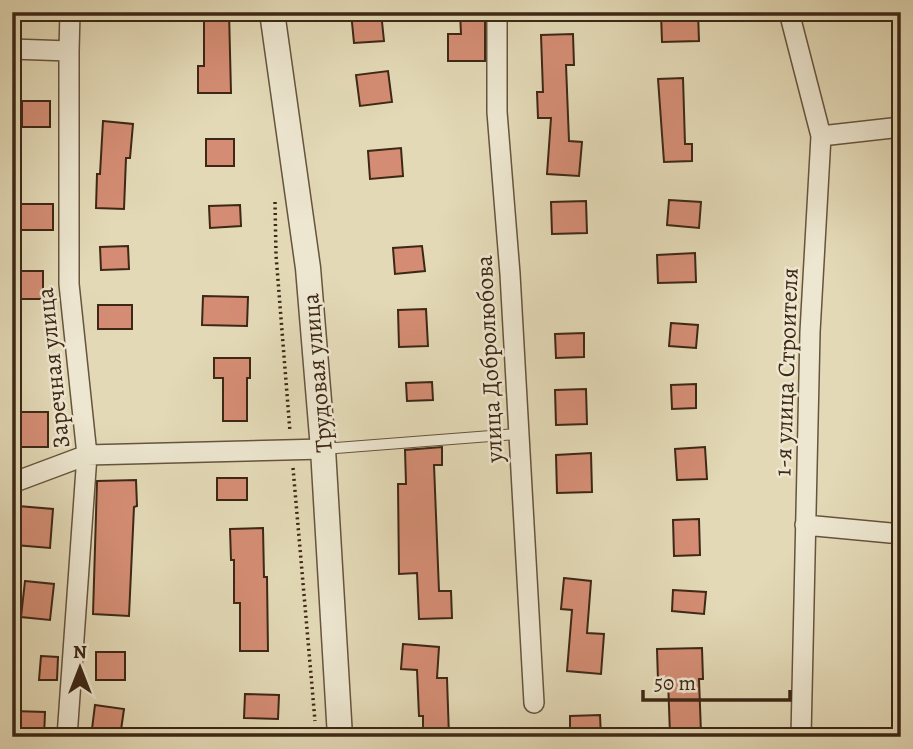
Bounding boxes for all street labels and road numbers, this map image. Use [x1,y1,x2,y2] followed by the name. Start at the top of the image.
[468,255,510,464] street label: улица Добролюбова
[766,267,806,477] street label: 1-я улица Строителя
[29,286,77,450] street label: Заречная улица
[294,292,340,454] street label: Трудовая улица

